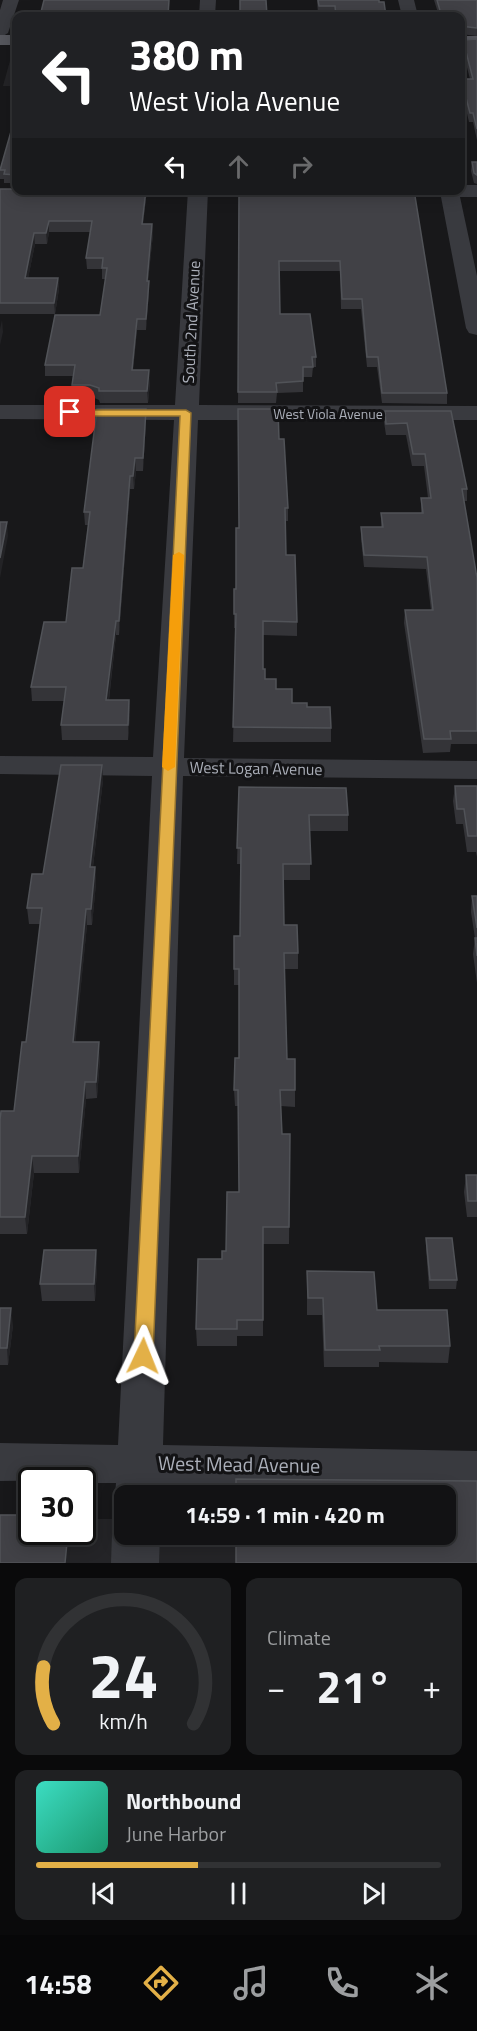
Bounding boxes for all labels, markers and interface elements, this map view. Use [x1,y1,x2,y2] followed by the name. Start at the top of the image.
[129,22,244,86] text: 380 m
[30,36,108,114] icon: left
[129,80,340,121] text: West Viola Avenue
[159,150,192,183] icon: left
[222,150,255,183] icon: ahead
[285,150,318,183] icon: right
[176,260,206,384] street label: South 2nd Avenue
[44,386,95,437] pin
[53,395,86,428] icon: arrive
[273,403,383,424] street label: West Viola Avenue
[189,755,323,781] street label: West Logan Avenue
[111,1324,175,1388] position arrow
[157,1447,321,1481] street label: West Mead Avenue
[18,1467,96,1545] speed limit sign: 30
[185,1498,385,1532] text: 14:59 · 1 min · 420 m
[267,1622,331,1653] text: Climate
[88,1627,158,1722] text: 24
[316,1652,392,1720] text: 21°
[267,1662,285,1712] text: −
[423,1662,441,1712] text: +
[99,1705,147,1737] text: km/h
[126,1784,241,1818] text: Northbound
[126,1818,226,1849] text: June Harbor
[87,1877,120,1910] icon: previous
[222,1877,255,1910] icon: pause
[357,1877,390,1910] icon: next
[140,1962,182,2004] icon: directions
[230,1962,272,2004] icon: music
[321,1962,363,2004] icon: phone
[411,1962,453,2004] icon: climate
[24,1963,92,2004] text: 14:58

